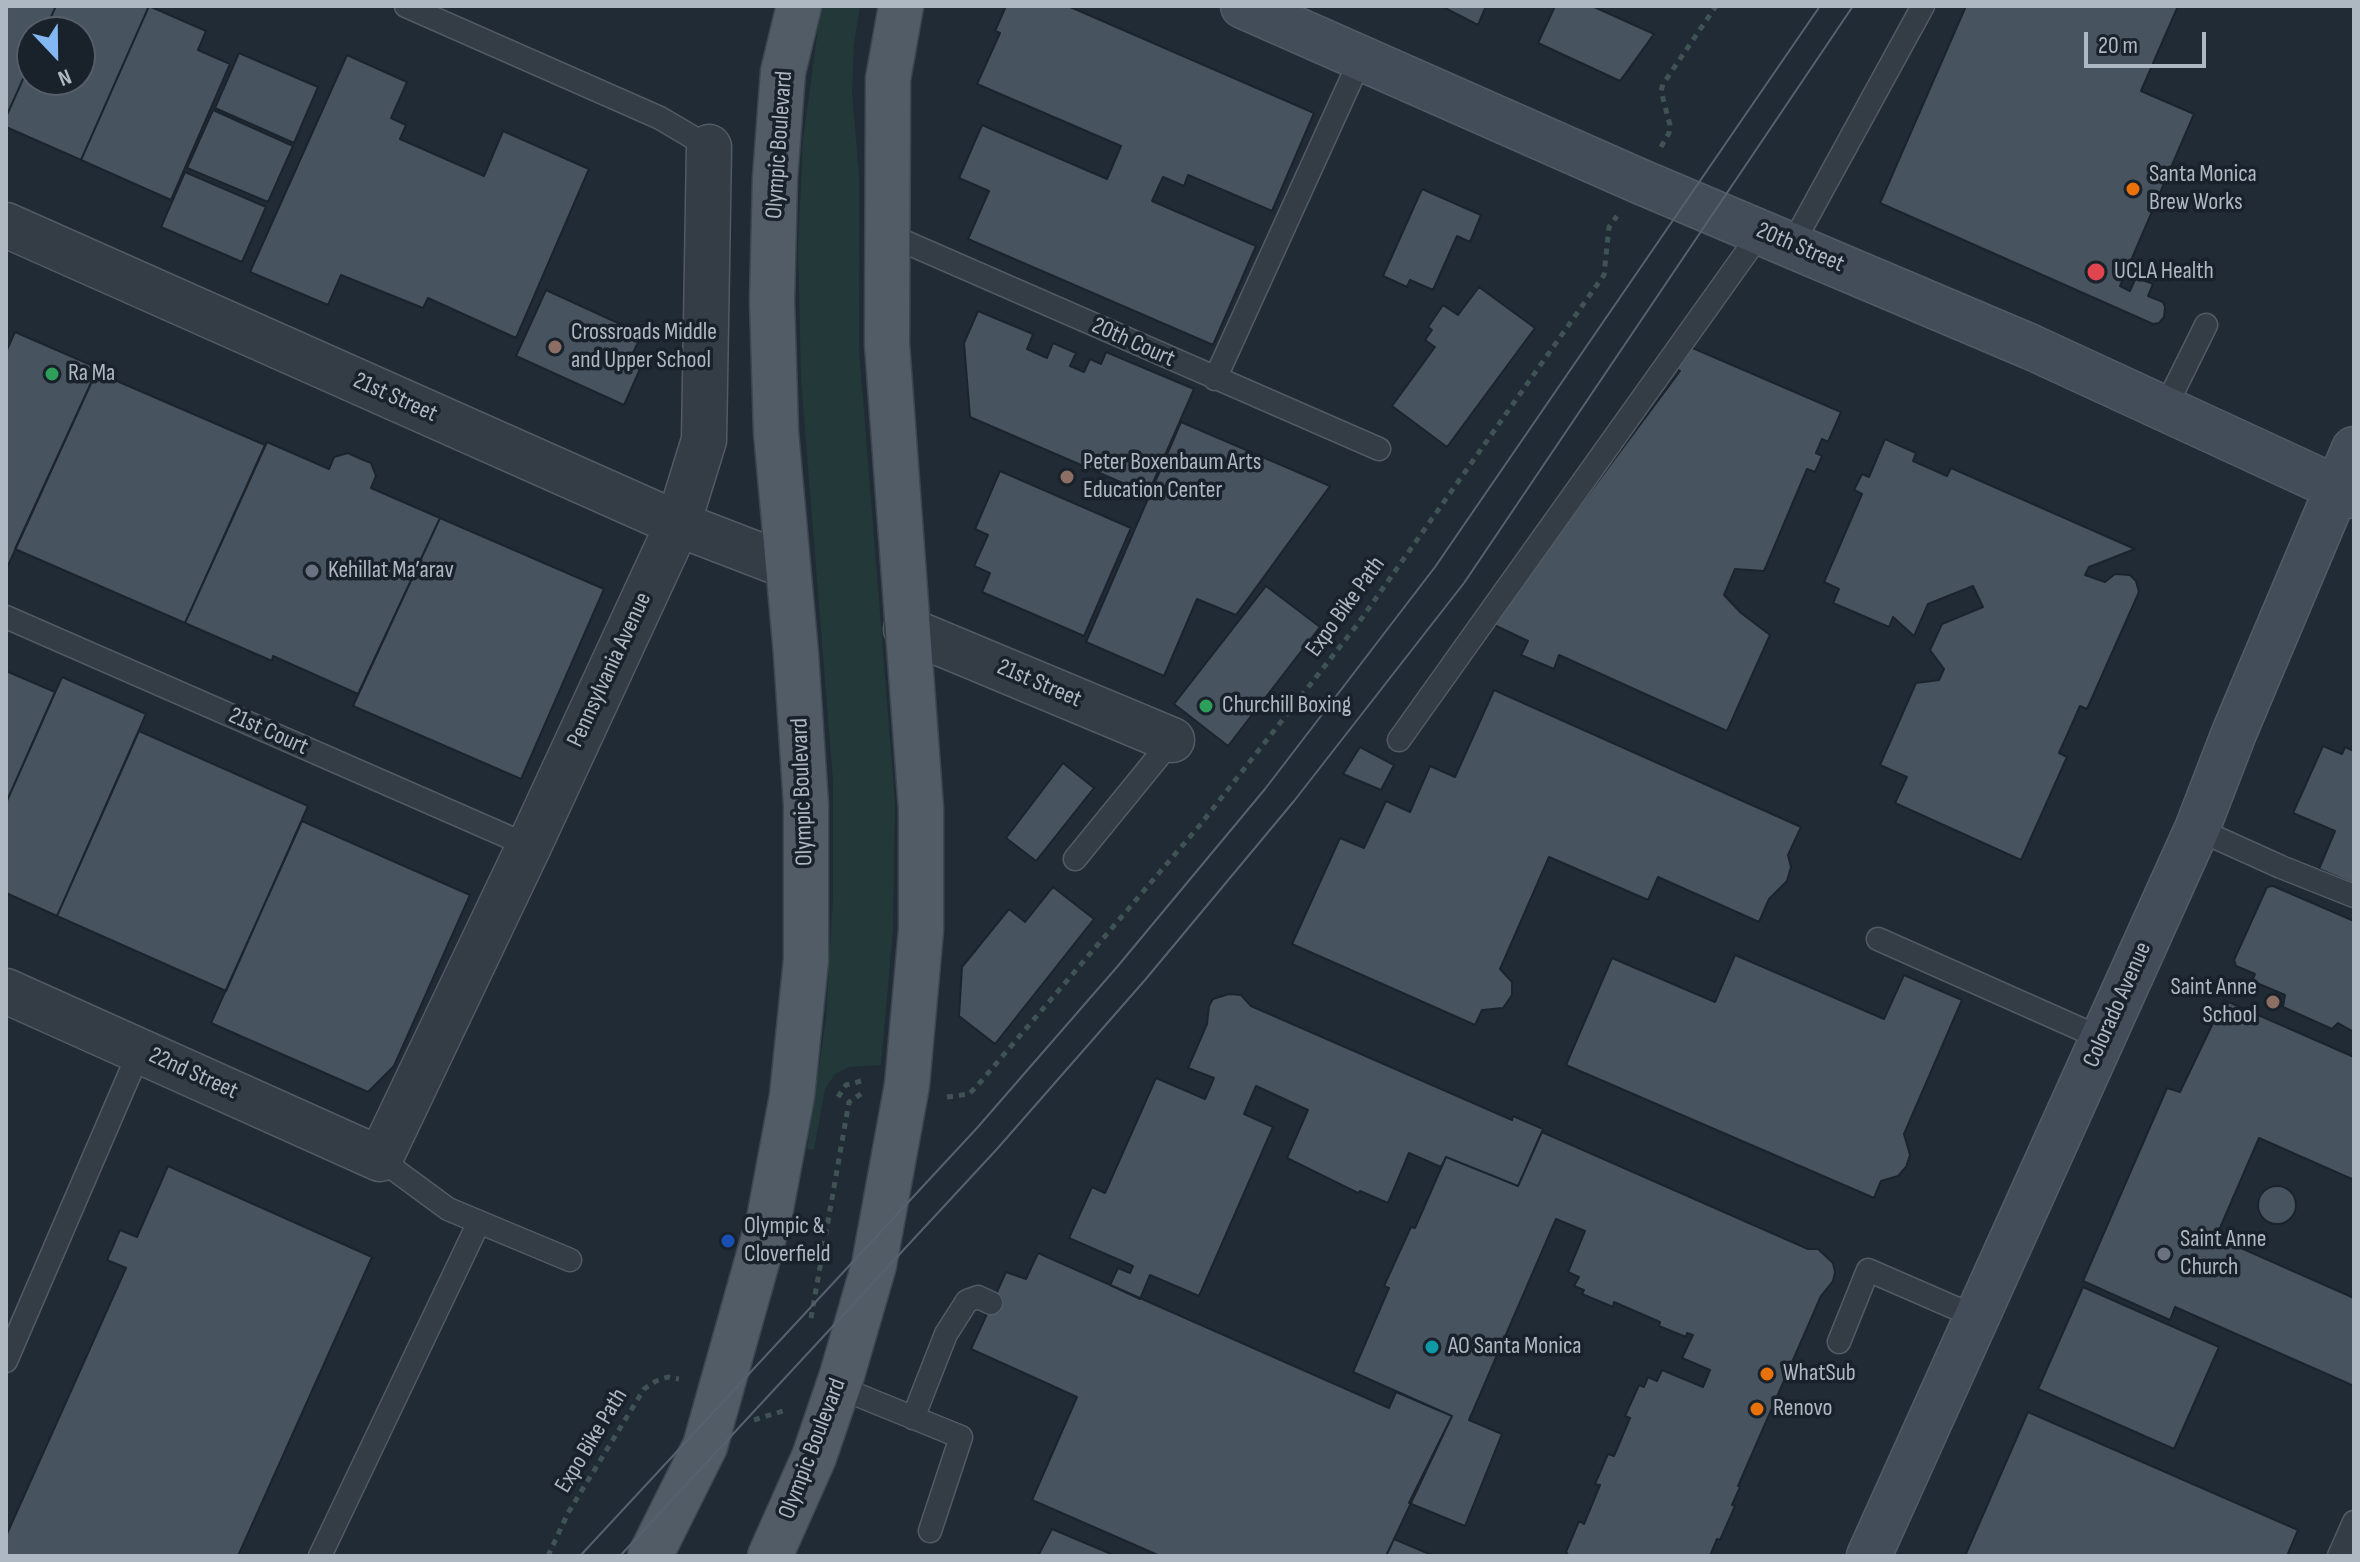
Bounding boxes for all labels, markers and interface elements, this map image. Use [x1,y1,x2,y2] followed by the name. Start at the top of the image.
[16,16,96,96] north arrow
[2088,16,2210,66] scale bar
[2098,31,2138,60] text: 20 m
[54,62,75,92] text: N
[760,70,800,220] street label: Olympic Boulevard
[2149,161,2257,217] place label: Santa Monica Brew Works
[2124,180,2142,198] marker: Santa Monica Brew Works
[1752,217,1848,279] street label: 20th Street
[2114,258,2214,286] place label: UCLA Health
[2085,261,2107,283] marker: UCLA Health
[1087,312,1179,374] street label: 20th Court
[571,319,717,375] place label: Crossroads Middle and Upper School
[546,338,564,356] marker: Crossroads Middle and Upper School
[68,360,115,388] place label: Ra Ma
[43,365,61,383] marker: Ra Ma
[349,367,441,429] street label: 21st Street
[1083,449,1261,505] place label: Peter Boxenbaum Arts Education Center
[1058,468,1076,486] marker: Peter Boxenbaum Arts Education Center
[1300,551,1392,663] street label: Expo Bike Path
[328,557,454,585] place label: Kehillat Ma’arav
[303,562,321,580] marker: Kehillat Ma’arav
[562,588,658,752] street label: Pennsylvania Avenue
[993,653,1085,715] street label: 21st Street
[1222,692,1351,720] place label: Churchill Boxing
[1197,697,1215,715] marker: Churchill Boxing
[224,702,312,762] street label: 21st Court
[786,718,820,866] street label: Olympic Boulevard
[2078,938,2158,1072] street label: Colorado Avenue
[2171,974,2257,1030] place label: Saint Anne School
[2264,993,2282,1011] marker: Saint Anne School
[144,1042,242,1106] street label: 22nd Street
[744,1213,830,1269] place label: Olympic & Cloverfield
[2180,1226,2266,1282] place label: Saint Anne Church
[719,1232,737,1250] marker: Olympic & Cloverfield
[2155,1245,2173,1263] marker: Saint Anne Church
[1448,1333,1581,1361] place label: AO Santa Monica
[1423,1338,1441,1356] marker: AO Santa Monica
[1783,1360,1856,1388] place label: WhatSub
[1758,1365,1776,1383] marker: WhatSub
[773,1375,853,1523] street label: Olympic Boulevard
[550,1384,634,1498] street label: Expo Bike Path
[1773,1395,1833,1423] place label: Renovo
[1748,1400,1766,1418] marker: Renovo

